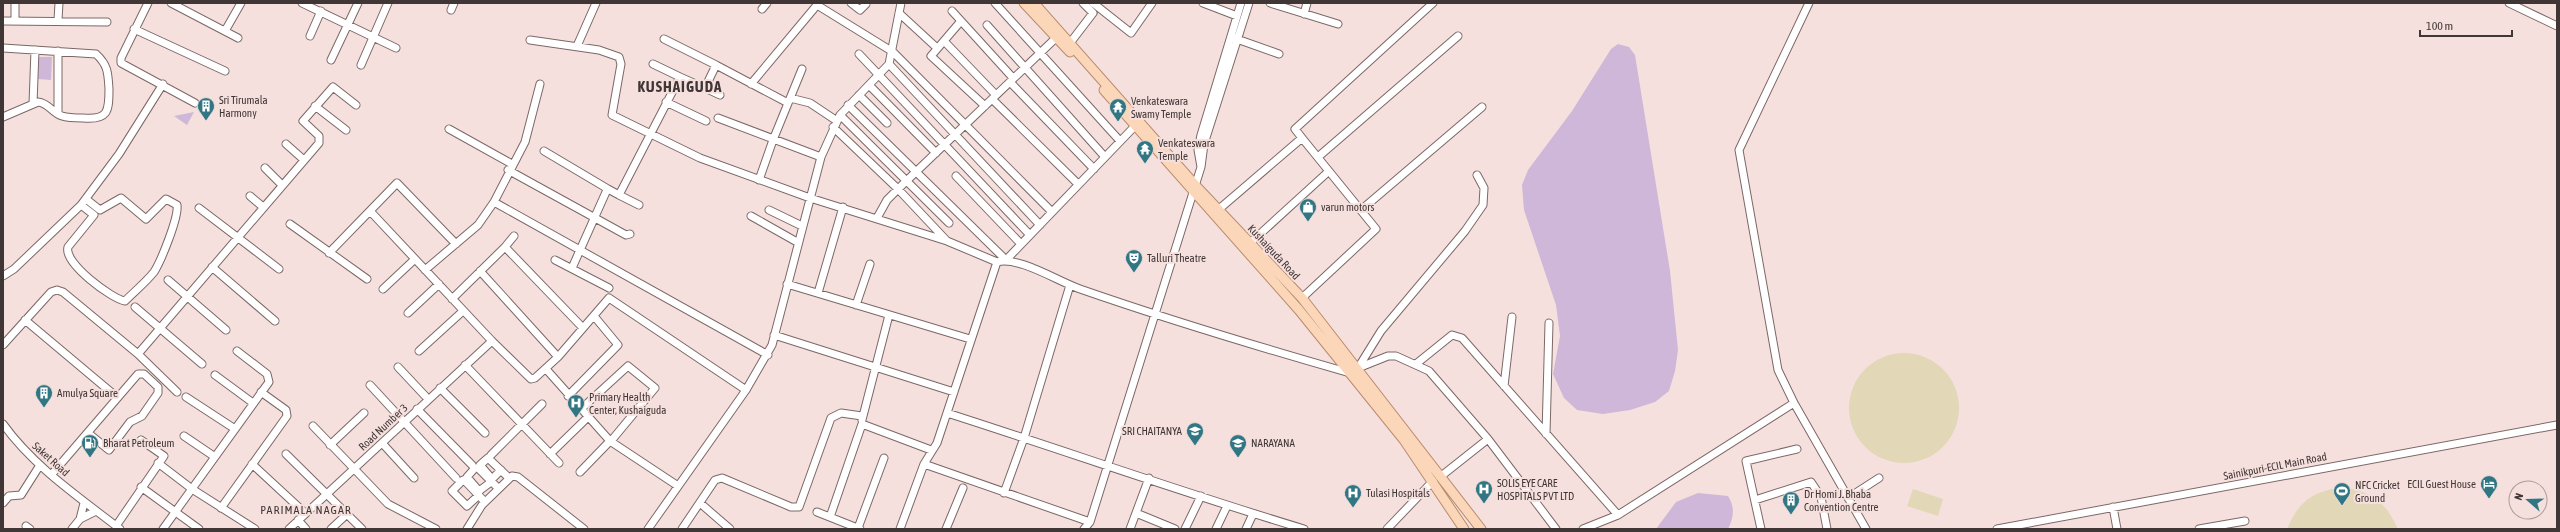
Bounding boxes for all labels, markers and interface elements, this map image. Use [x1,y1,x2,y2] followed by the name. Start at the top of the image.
[2420,12,2512,38] scale bar
[2426,19,2453,33] text: 100 m
[638,78,722,95] district label: KUSHAIGUDA
[219,94,268,119] place label: Sri Tirumala Harmony
[1131,95,1191,120] place label: Venkateswara Swamy Temple
[196,96,216,121] building icon: Sri Tirumala Harmony
[1108,97,1128,122] temple icon: Venkateswara Swamy Temple
[1158,137,1215,162] place label: Venkateswara Temple
[1135,139,1155,164] temple icon: Venkateswara Temple
[1298,197,1318,222] shop icon: varun motors
[1321,201,1374,213] place label: varun motors
[1246,222,1302,282] street label: Kushaiguda Road
[1124,248,1144,273] theatre icon: Talluri Theatre
[1147,252,1206,264] place label: Talluri Theatre
[34,383,54,408] building icon: Amulya Square
[57,387,118,399] place label: Amulya Square
[589,391,666,416] place label: Primary Health Center, Kushaiguda
[566,393,586,418] hospital icon: Primary Health Center, Kushaiguda
[356,401,410,453] street label: Road Number 3
[1185,421,1205,446] school or university icon: SRI CHAITANYA
[1122,425,1183,437] place label: SRI CHAITANYA
[80,433,100,458] fuel station icon: Bharat Petroleum
[1228,433,1248,458] school or university icon: NARAYANA
[103,437,174,449] place label: Bharat Petroleum
[1251,437,1295,449] place label: NARAYANA
[30,439,72,479] street label: Saket Road
[2222,450,2328,482] street label: Sainikpuri-ECIL Main Road
[2479,474,2499,499] hotel icon: ECIL Guest House
[1497,477,1574,502] place label: SOLIS EYE CARE HOSPITALS PVT LTD
[2407,478,2476,490] place label: ECIL Guest House
[1474,479,1494,504] hospital icon: SOLIS EYE CARE HOSPITALS PVT LTD
[2355,479,2400,504] place label: NFC Cricket Ground
[2508,480,2548,520] north arrow
[2332,481,2352,506] sports icon: NFC Cricket Ground
[1343,483,1363,508] hospital icon: Tulasi Hospitals
[1366,487,1430,499] place label: Tulasi Hospitals
[1804,488,1879,513] place label: Dr Homi J. Bhaba Convention Centre
[1781,490,1801,515] building icon: Dr Homi J. Bhaba Convention Centre
[2512,491,2525,502] text: N
[260,503,352,517] district label: PARIMALA NAGAR

